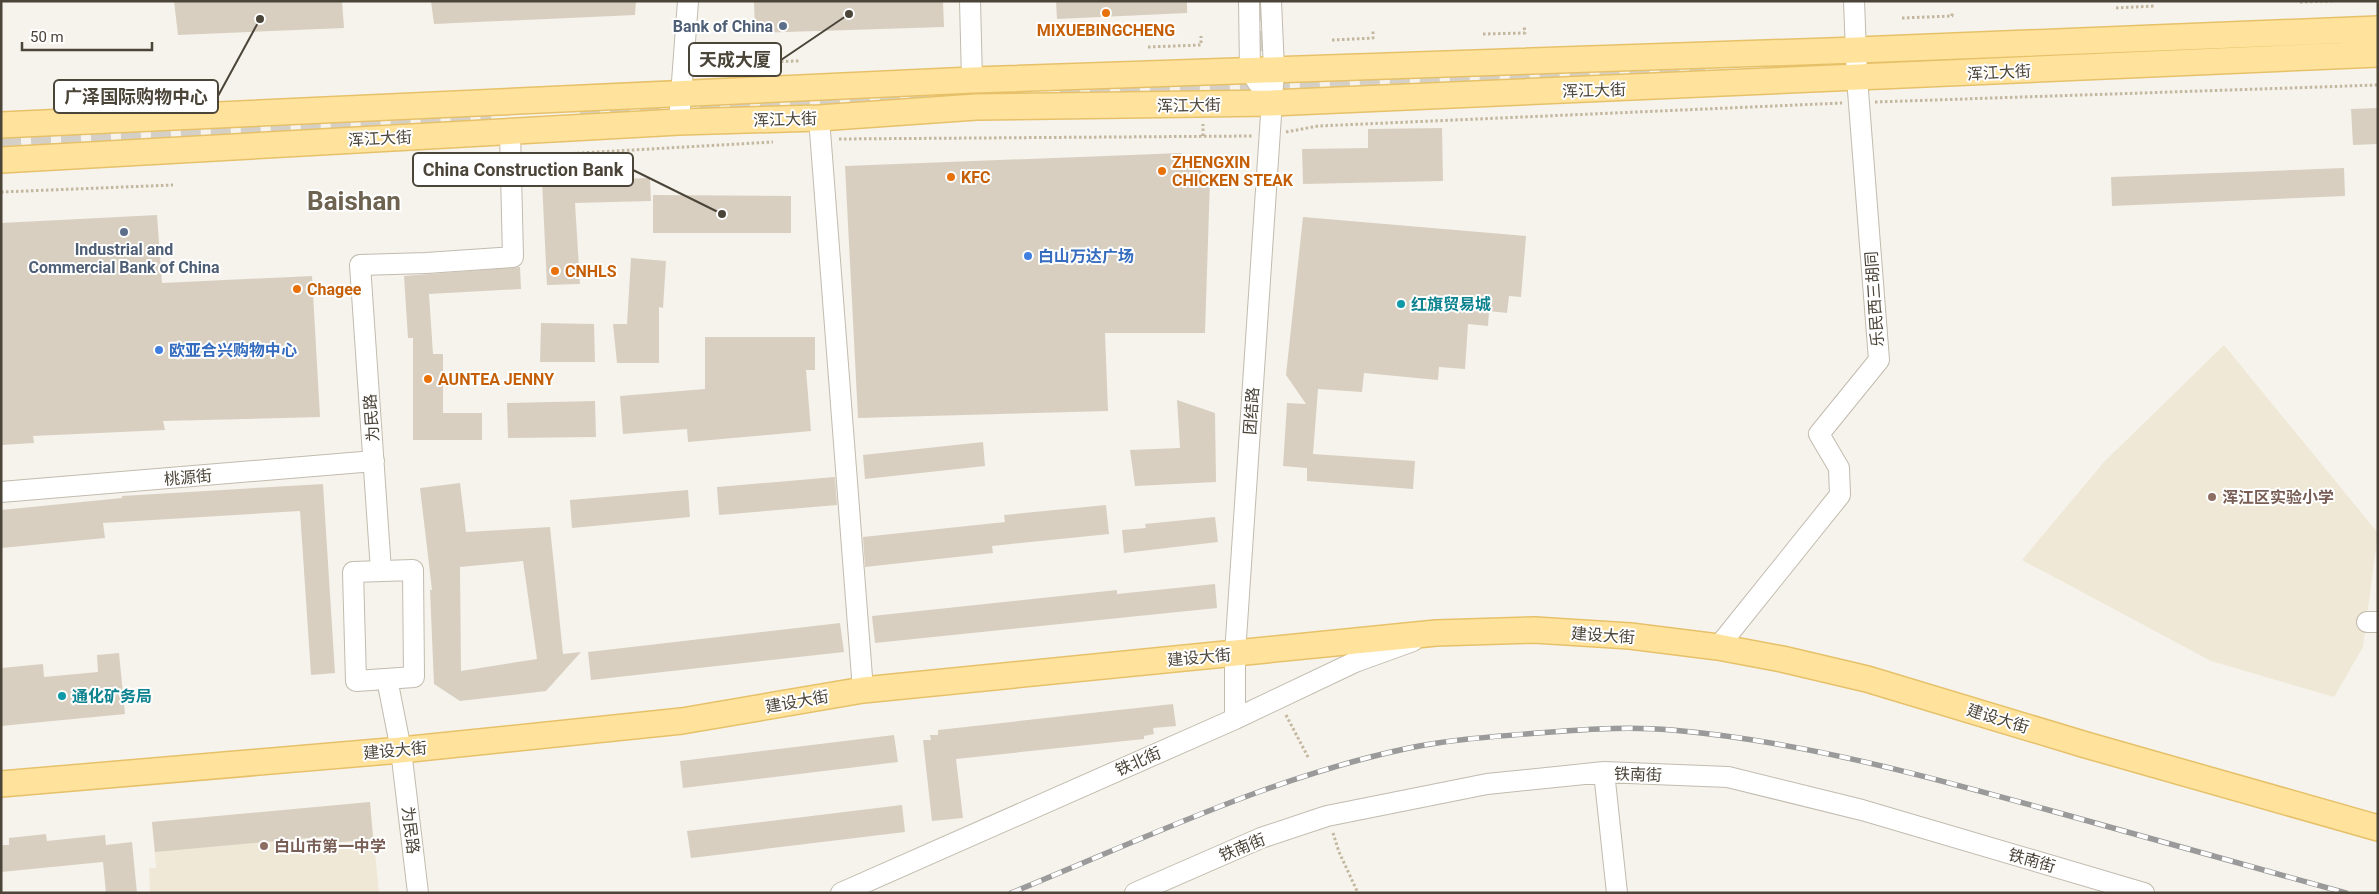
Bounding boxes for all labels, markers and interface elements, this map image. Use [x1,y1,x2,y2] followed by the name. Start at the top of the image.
[1100,7,1112,19] marker: MIXUEBINGCHENG
[673,17,773,36] place label: Bank of China
[22,20,152,52] scale bar
[777,20,789,32] marker: Bank of China
[1037,21,1175,40] place label: MIXUEBINGCHENG
[30,28,64,46] text: 50 m
[689,43,781,76] callout: 天成大厦
[699,49,771,70] text: 天成大厦
[1967,61,2031,84] street label: 浑江大街
[54,80,218,113] callout: 广泽国际购物中心
[1562,80,1626,101] street label: 浑江大街
[64,86,208,107] text: 广泽国际购物中心
[1157,95,1221,116] street label: 浑江大街
[753,109,817,130] street label: 浑江大街
[348,127,412,150] street label: 浑江大街
[413,153,633,186] callout: China Construction Bank
[1172,153,1294,190] place label: ZHENGXIN CHICKEN STEAK
[423,159,624,180] text: China Construction Bank
[1156,165,1168,177] marker: ZHENGXIN CHICKEN STEAK
[961,168,990,187] place label: KFC
[945,171,957,183] marker: KFC
[307,186,401,216] district label: Baishan
[118,226,130,238] marker: Industrial and Commercial Bank of China
[28,240,220,277] place label: Industrial and Commercial Bank of China
[1038,247,1134,266] place label: 白山万达广场
[1022,250,1034,262] marker: 白山万达广场
[1862,250,1887,348] street label: 乐民西三胡同
[565,262,617,281] place label: CNHLS
[549,265,561,277] marker: CNHLS
[307,280,362,299] place label: Chagee
[291,283,303,295] marker: Chagee
[1411,295,1491,314] place label: 红旗贸易城
[1395,298,1407,310] marker: 红旗贸易城
[169,341,297,360] place label: 欧亚合兴购物中心
[153,344,165,356] marker: 欧亚合兴购物中心
[438,370,554,389] place label: AUNTEA JENNY
[422,373,434,385] marker: AUNTEA JENNY
[1240,386,1263,436] street label: 团结路
[360,393,383,443] street label: 为民路
[163,466,213,489] street label: 桃源街
[2222,488,2334,507] place label: 浑江区实验小学
[2206,491,2218,503] marker: 浑江区实验小学
[1570,624,1636,647] street label: 建设大街
[1166,645,1232,670] street label: 建设大街
[72,687,152,706] place label: 通化矿务局
[764,687,830,716] street label: 建设大街
[56,690,68,702] marker: 通化矿务局
[1964,700,2031,737] street label: 建设大街
[362,738,428,763] street label: 建设大街
[1112,743,1164,780] street label: 铁北街
[1614,764,1662,785] street label: 铁南街
[398,805,423,855] street label: 为民路
[1216,830,1268,865] street label: 铁南街
[274,837,386,856] place label: 白山市第一中学
[258,840,270,852] marker: 白山市第一中学
[2006,845,2058,876] street label: 铁南街

